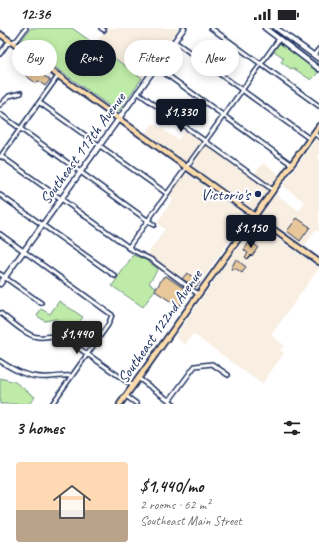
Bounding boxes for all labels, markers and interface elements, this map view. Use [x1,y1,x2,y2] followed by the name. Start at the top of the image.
[20,5,50,24] text: 12:36
[12,40,57,76] chip: Buy
[65,40,116,76] chip: Rent
[124,40,183,76] chip: Filters
[191,40,239,76] chip: New
[35,87,131,208] street label: Southeast 117th Avenue
[148,99,214,133] pin: $1,330
[165,104,197,120] text: $1,330
[201,185,252,205] place label: Victorio's
[253,189,263,199] marker: Victorio's
[218,215,284,249] pin: $1,150
[235,220,267,236] text: $1,150
[113,264,208,387] street label: Southeast 122nd Avenue
[44,321,110,355] pin: $1,440
[61,326,93,342] text: $1,440
[281,417,303,439] icon: filters
[16,418,64,439] text: 3 homes
[140,476,203,497] text: $1,440/mo
[48,478,96,526] icon: home
[140,497,210,513] text: 2 rooms · 62 m²
[140,513,242,529] text: Southeast Main Street

